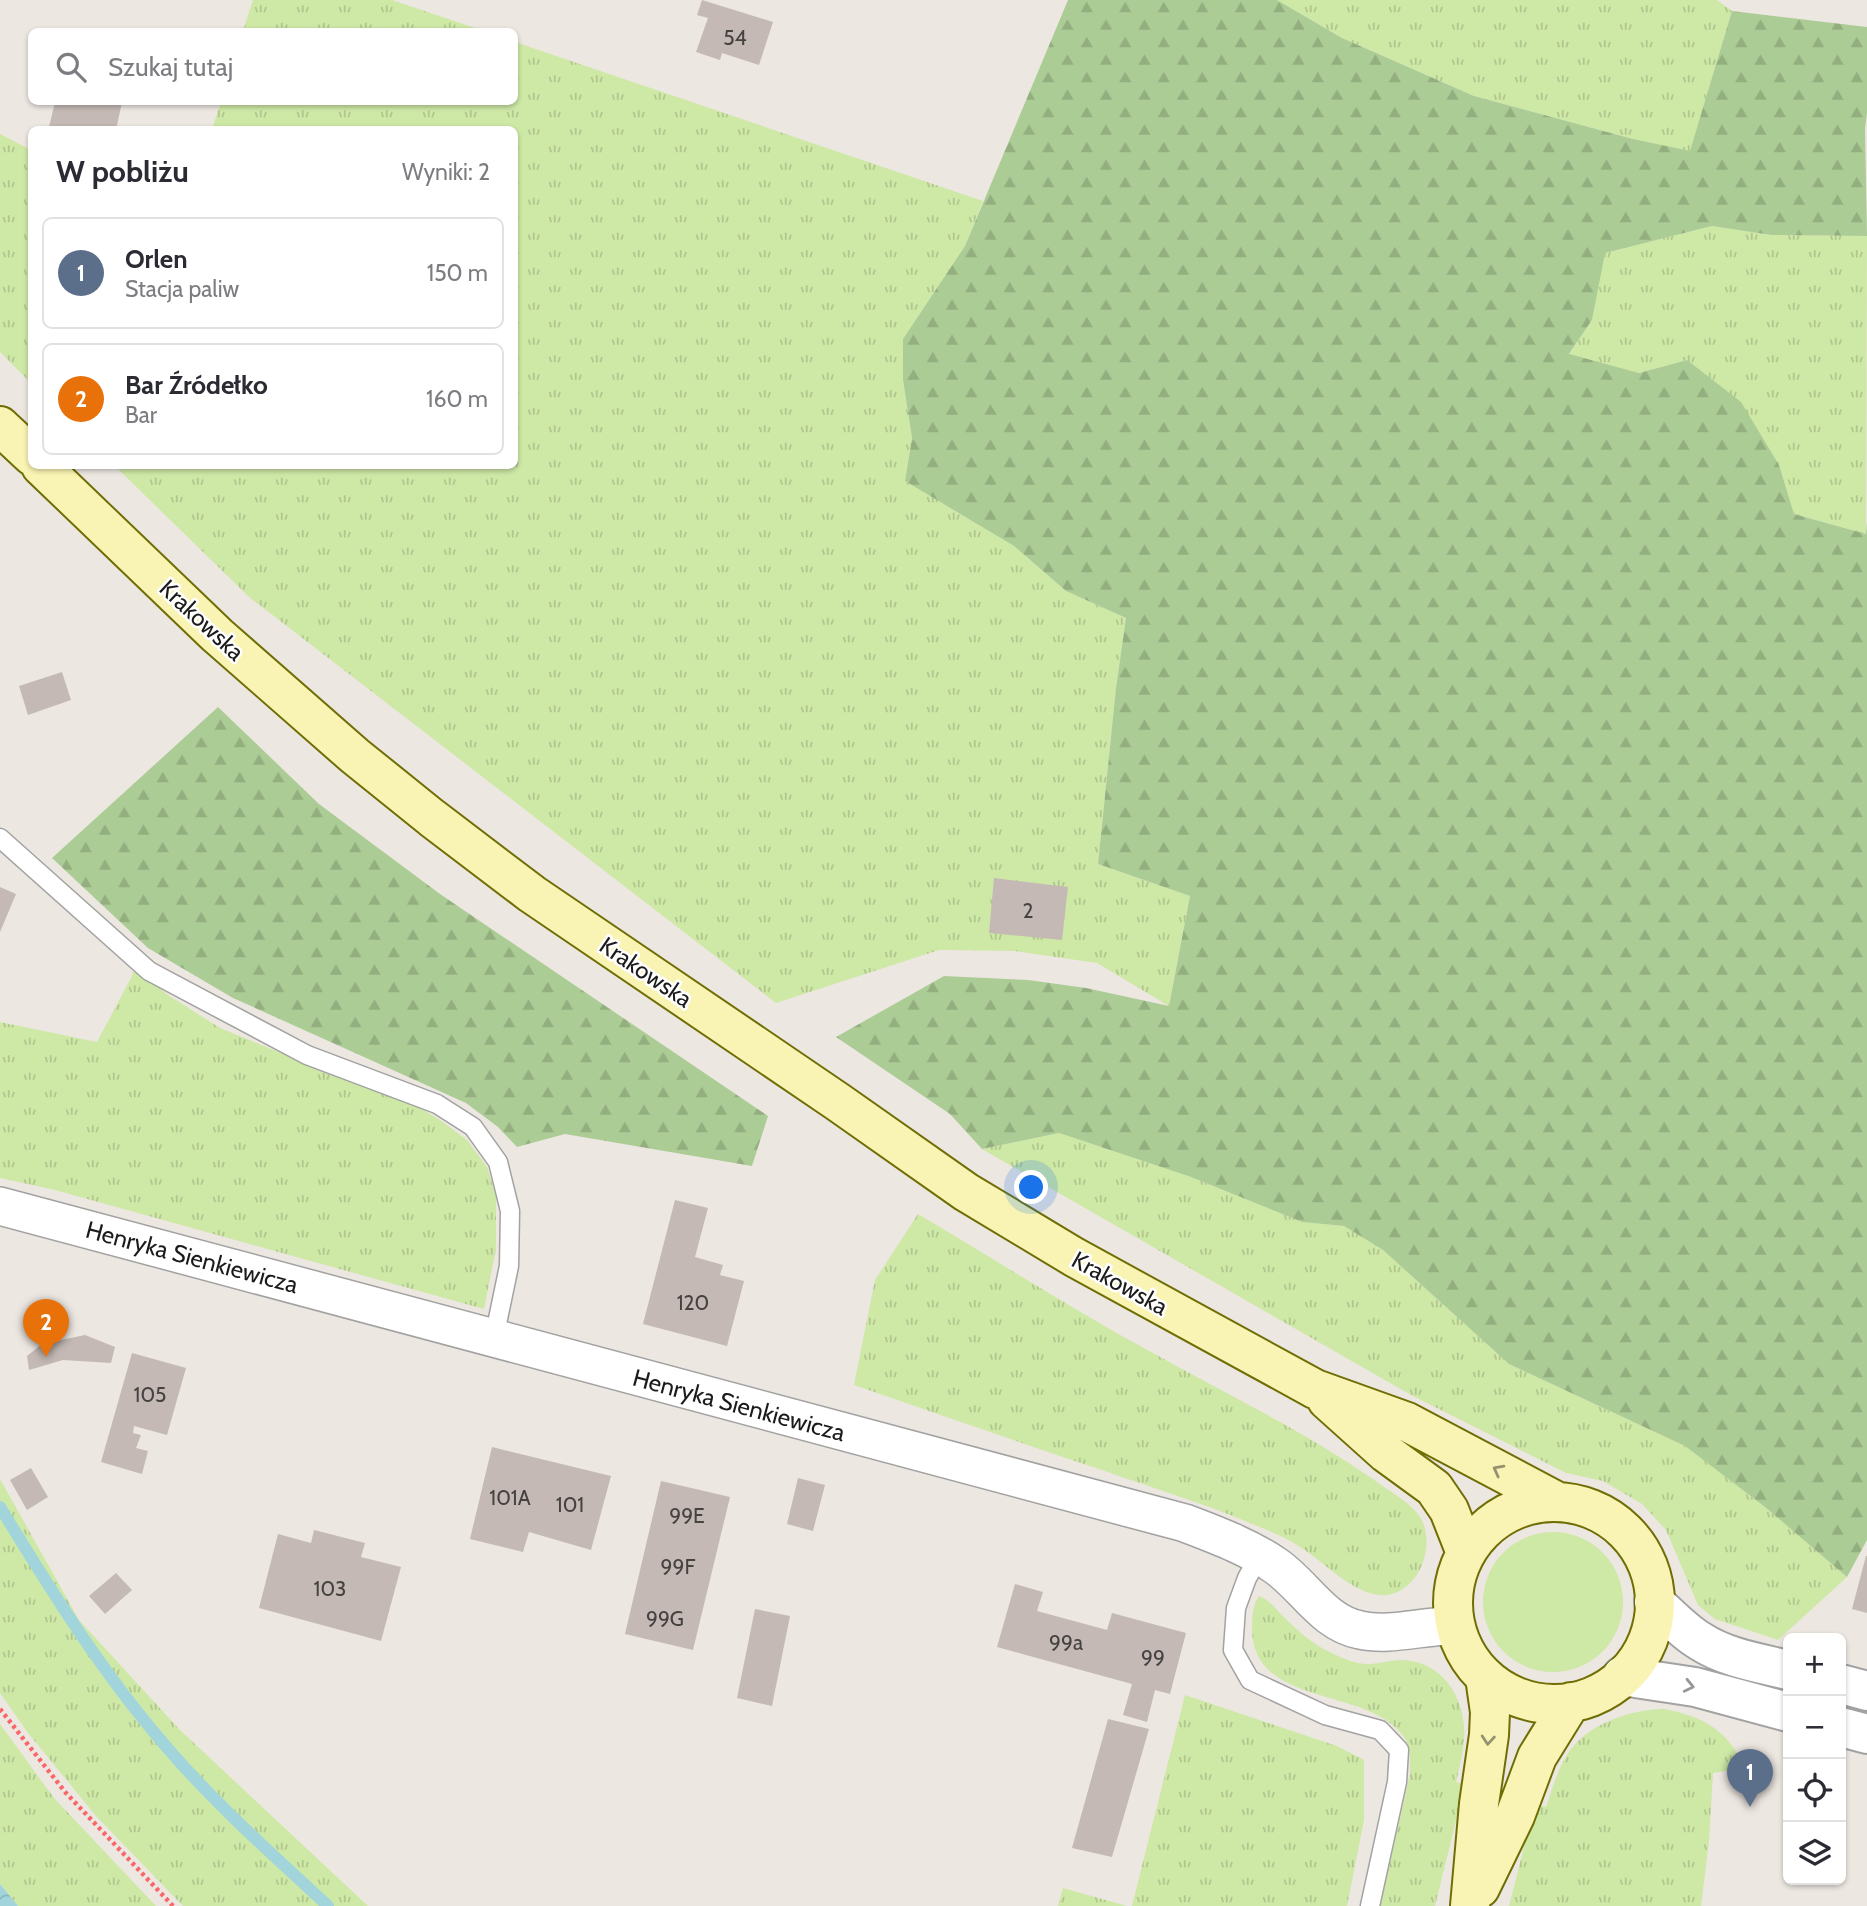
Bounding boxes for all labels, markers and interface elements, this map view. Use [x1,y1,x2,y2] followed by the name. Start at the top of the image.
[723,25,747,50] house number: 54
[28,28,518,105] search box
[52,48,90,86] icon: search
[108,51,233,83] text: Szukaj tutaj
[56,153,189,190] text: W pobliżu
[402,158,490,186] text: Wyniki: 2
[125,243,188,275] text: Orlen
[77,259,85,287] text: 1
[427,259,488,287] text: 150 m
[125,275,239,303] text: Stacja paliw
[125,369,268,401] text: Bar Źródełko
[75,385,87,413] text: 2
[426,385,488,413] text: 160 m
[125,401,157,429] text: Bar
[154,573,251,667] street label: Krakowska
[1022,898,1034,923] house number: 2
[594,931,698,1014] street label: Krakowska
[1014,1170,1048,1204] your location
[83,1215,302,1299] street label: Henryka Sienkiewicza
[1067,1245,1173,1321] street label: Krakowska
[677,1290,709,1315] house number: 120
[23,1299,69,1357] pin: 2
[630,1363,849,1447] street label: Henryka Sienkiewicza
[134,1382,166,1407] house number: 105
[1493,1465,1505,1478] one-way arrow
[489,1485,531,1510] house number: 101A
[556,1492,584,1517] house number: 101
[669,1503,705,1528] house number: 99E
[661,1554,695,1579] house number: 99F
[314,1576,346,1601] house number: 103
[646,1606,684,1631] house number: 99G
[1049,1630,1083,1655] house number: 99a
[1783,1633,1846,1885] map controls
[1783,1633,1846,1696] button: +
[1141,1645,1165,1670] house number: 99
[1683,1678,1695,1693] one-way arrow
[1783,1696,1846,1759] button: −
[1481,1735,1496,1746] one-way arrow
[1727,1749,1773,1807] pin: 1
[1783,1759,1846,1822] button: locate
[1783,1822,1846,1885] button: layers

